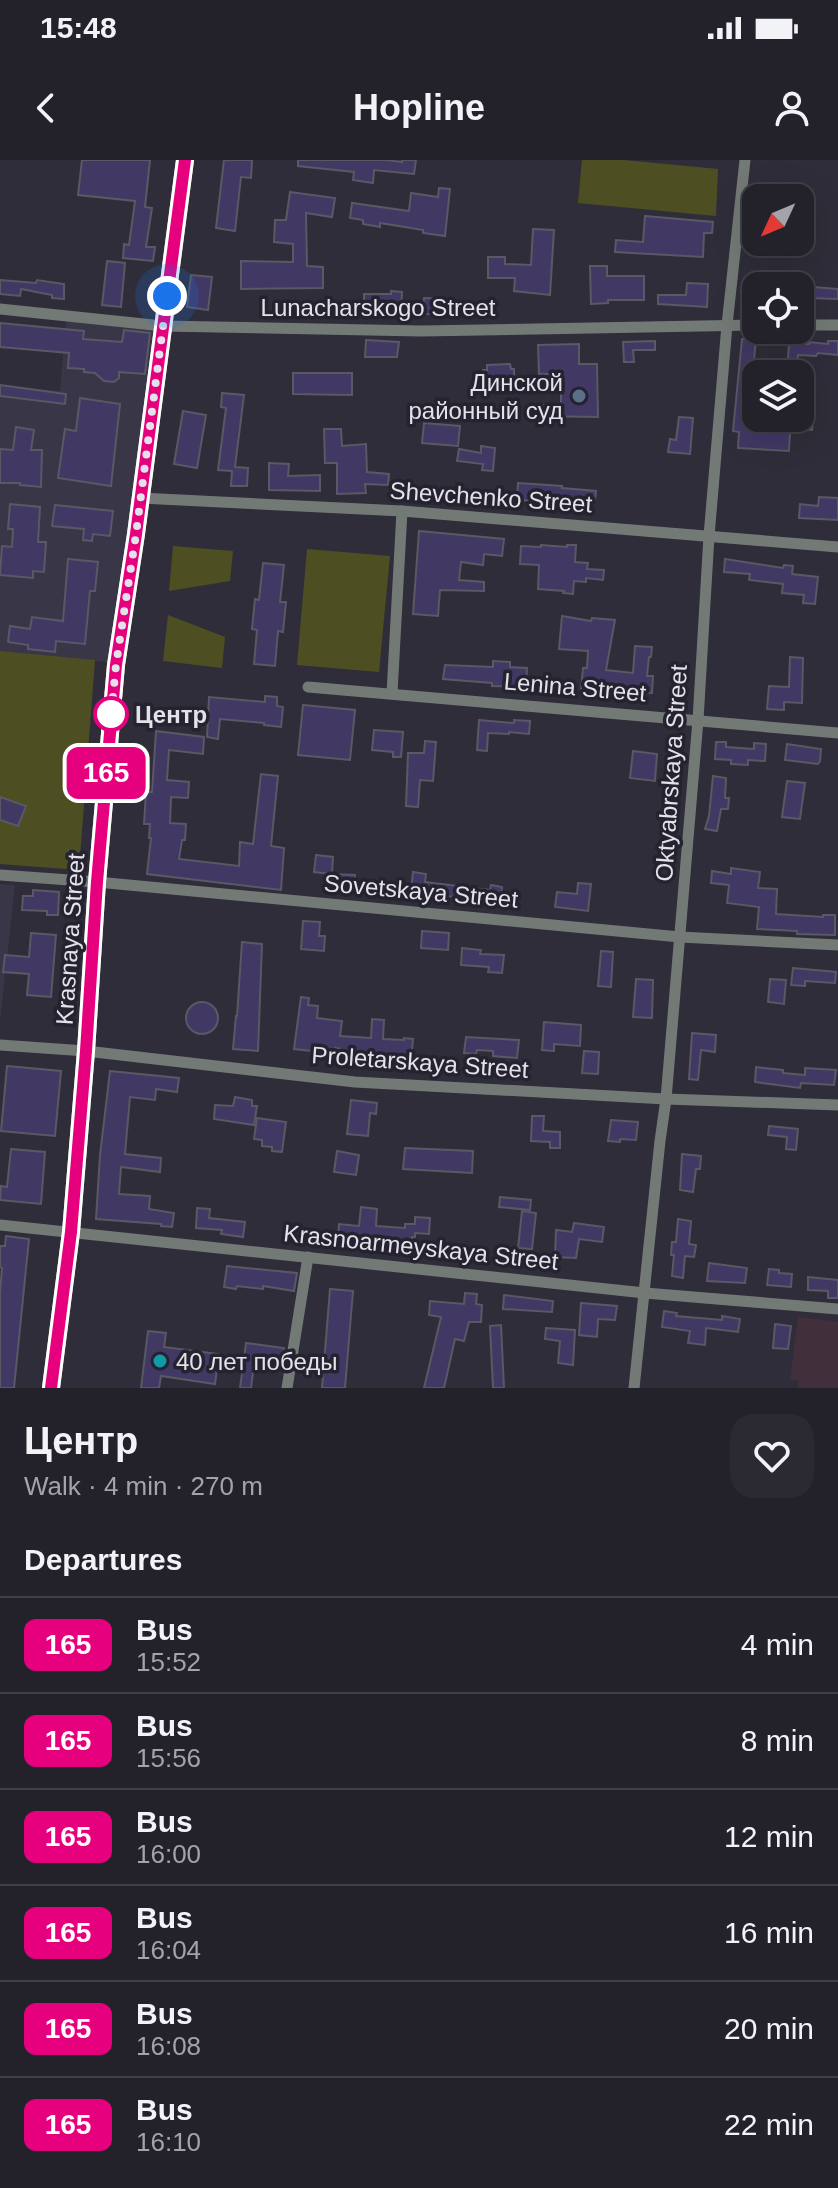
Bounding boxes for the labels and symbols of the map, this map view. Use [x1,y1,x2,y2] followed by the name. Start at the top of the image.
[742,184,814,256] north arrow
[147,276,187,316] your location
[261,294,496,321] street label: Lunacharskogo Street
[409,369,563,424] place label: Динской районный суд
[570,387,588,405] marker: Динской районный суд
[389,476,593,518] street label: Shevchenko Street
[650,663,692,882] street label: Oktyabrskaya Street
[503,667,648,707] street label: Lenina Street
[94,697,128,731] marker: Центр
[135,701,207,728] place label: Центр
[60,747,152,799] line badge: 165
[51,852,89,1026] street label: Krasnaya Street
[323,869,520,913] street label: Sovetskaya Street
[311,1041,530,1083] street label: Proletarskaya Street
[282,1219,560,1275] street label: Krasnoarmeyskaya Street
[176,1348,337,1375] place label: 40 лет победы
[151,1352,169,1370] marker: 40 лет победы

